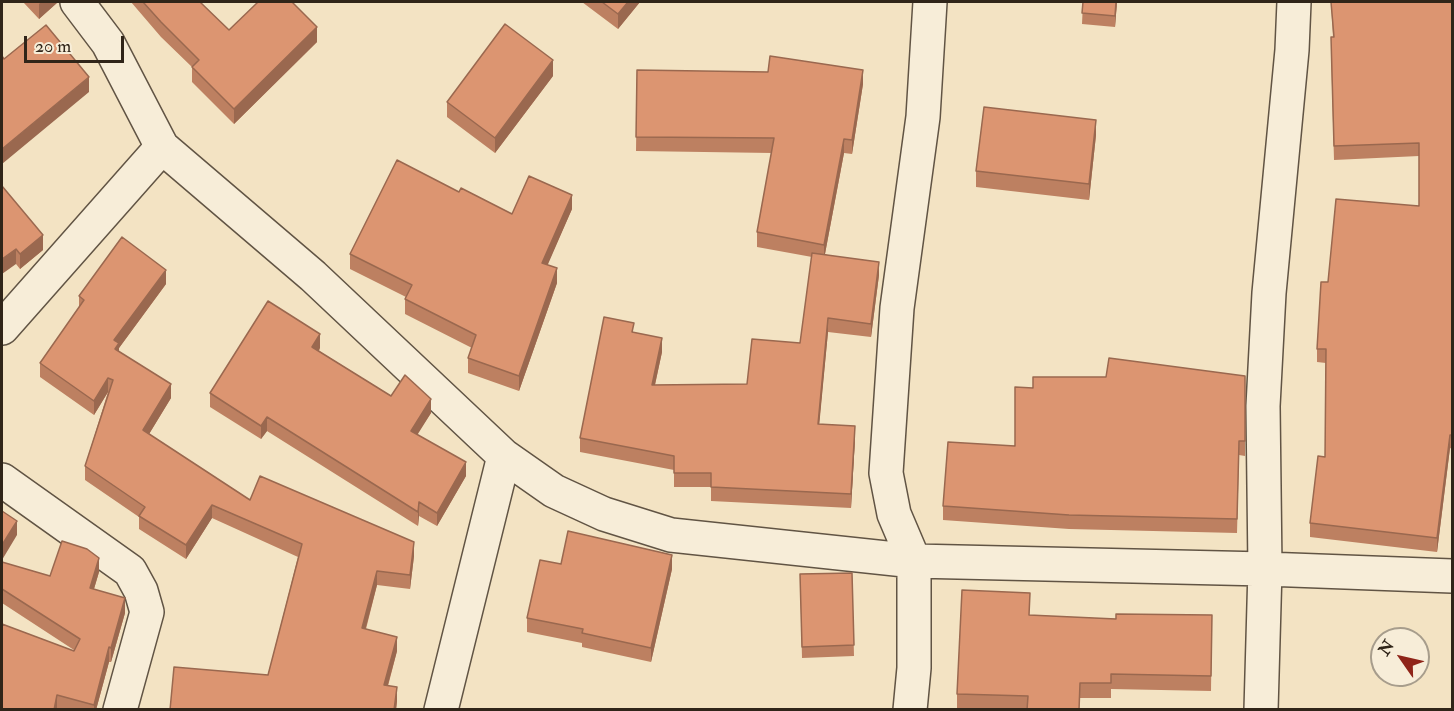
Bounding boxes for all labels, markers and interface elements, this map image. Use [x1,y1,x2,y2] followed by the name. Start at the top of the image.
[27,24,128,62] scale bar
[35,35,71,58] text: 20 m
[1370,627,1430,687] north arrow
[1374,637,1399,660] text: N

